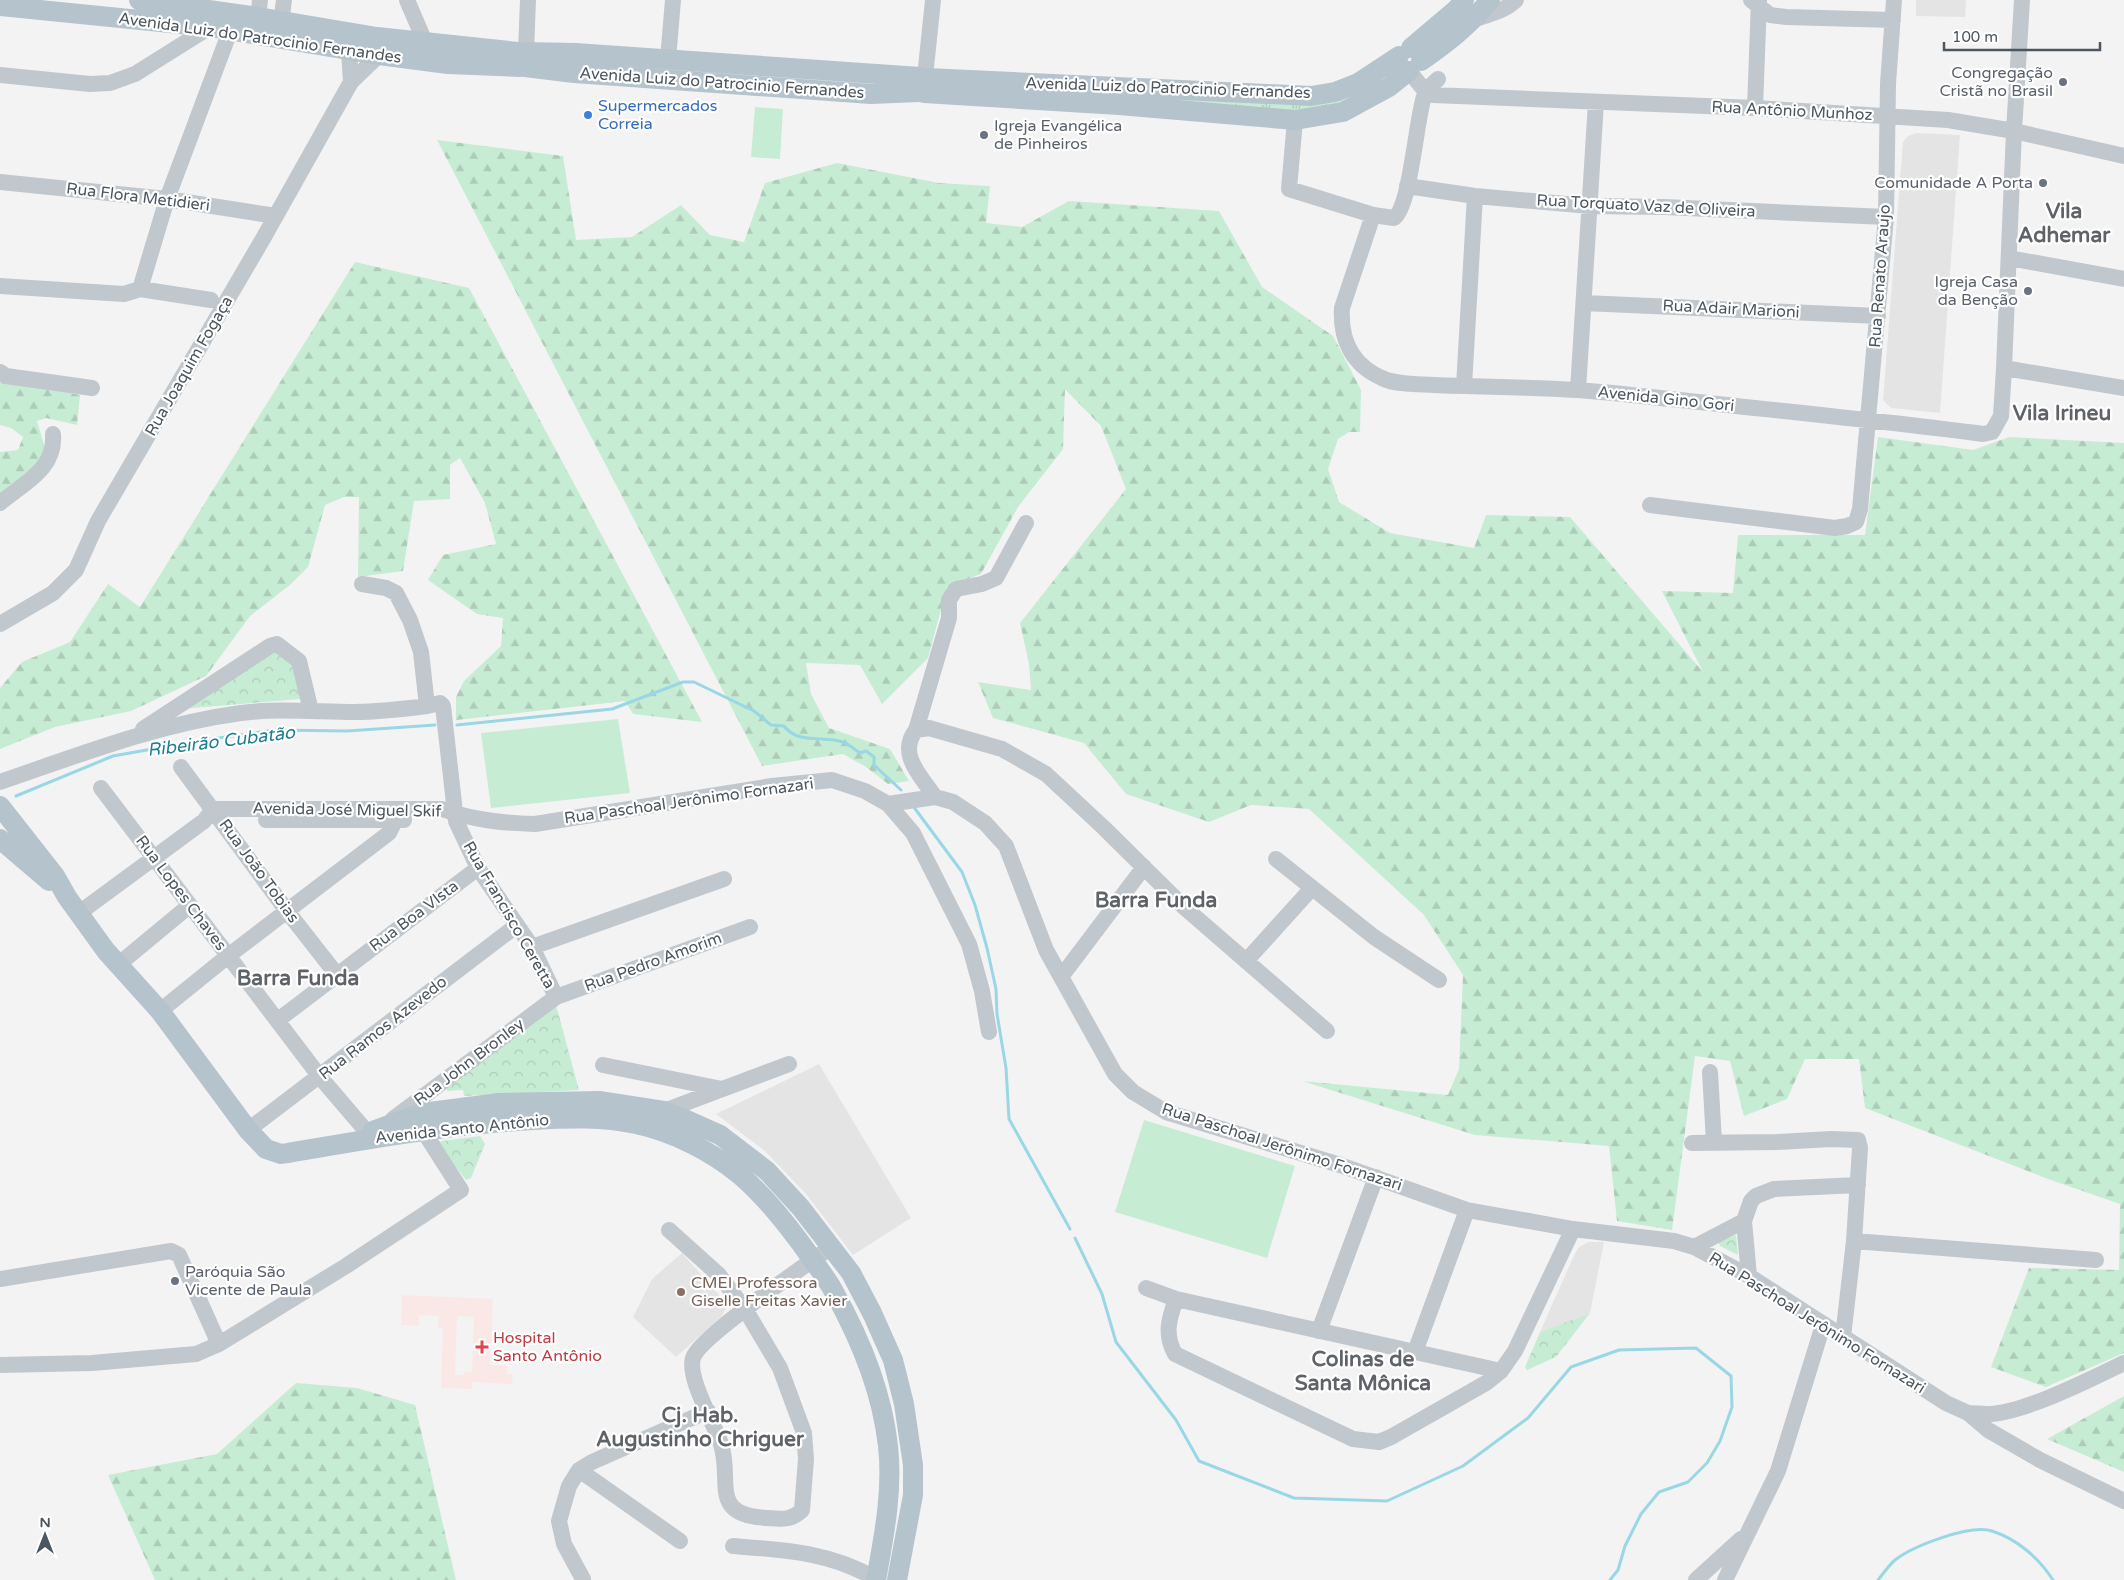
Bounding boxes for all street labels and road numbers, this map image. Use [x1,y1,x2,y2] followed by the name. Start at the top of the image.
[117,8,403,68] street label: Avenida Luiz do Patrocinio Fernandes
[579,63,865,103] street label: Avenida Luiz do Patrocinio Fernandes
[1025,73,1311,103] street label: Avenida Luiz do Patrocinio Fernandes
[1711,97,1873,125] street label: Rua Antônio Munhoz
[65,178,211,216] street label: Rua Flora Metidieri
[1536,190,1756,222] street label: Rua Torquato Vaz de Oliveira
[1865,204,1895,348] street label: Rua Renato Araujo
[141,292,237,440] street label: Rua Joaquim Fogaça
[1662,295,1800,323] street label: Rua Adair Marioni
[1597,382,1735,416] street label: Avenida Gino Gori
[563,774,815,828] street label: Rua Paschoal Jerônimo Fornazari
[252,798,442,822] street label: Avenida José Miguel Skif
[215,815,303,927] street label: Rua João Tobias
[131,831,231,955] street label: Rua Lopes Chaves
[459,838,559,992] street label: Rua Francisco Ceretta
[365,876,463,956] street label: Rua Boa VIsta
[582,928,724,996] street label: Rua Pedro Amorim
[315,972,451,1084] street label: Rua Ramos Azevedo
[410,1014,528,1110] street label: Rua John Bronley
[1159,1099,1405,1195] street label: Rua Paschoal Jerônimo Fornazari
[374,1110,550,1148] street label: Avenida Santo Antônio
[1705,1248,1929,1398] street label: Rua Paschoal Jerônimo Fornazari

